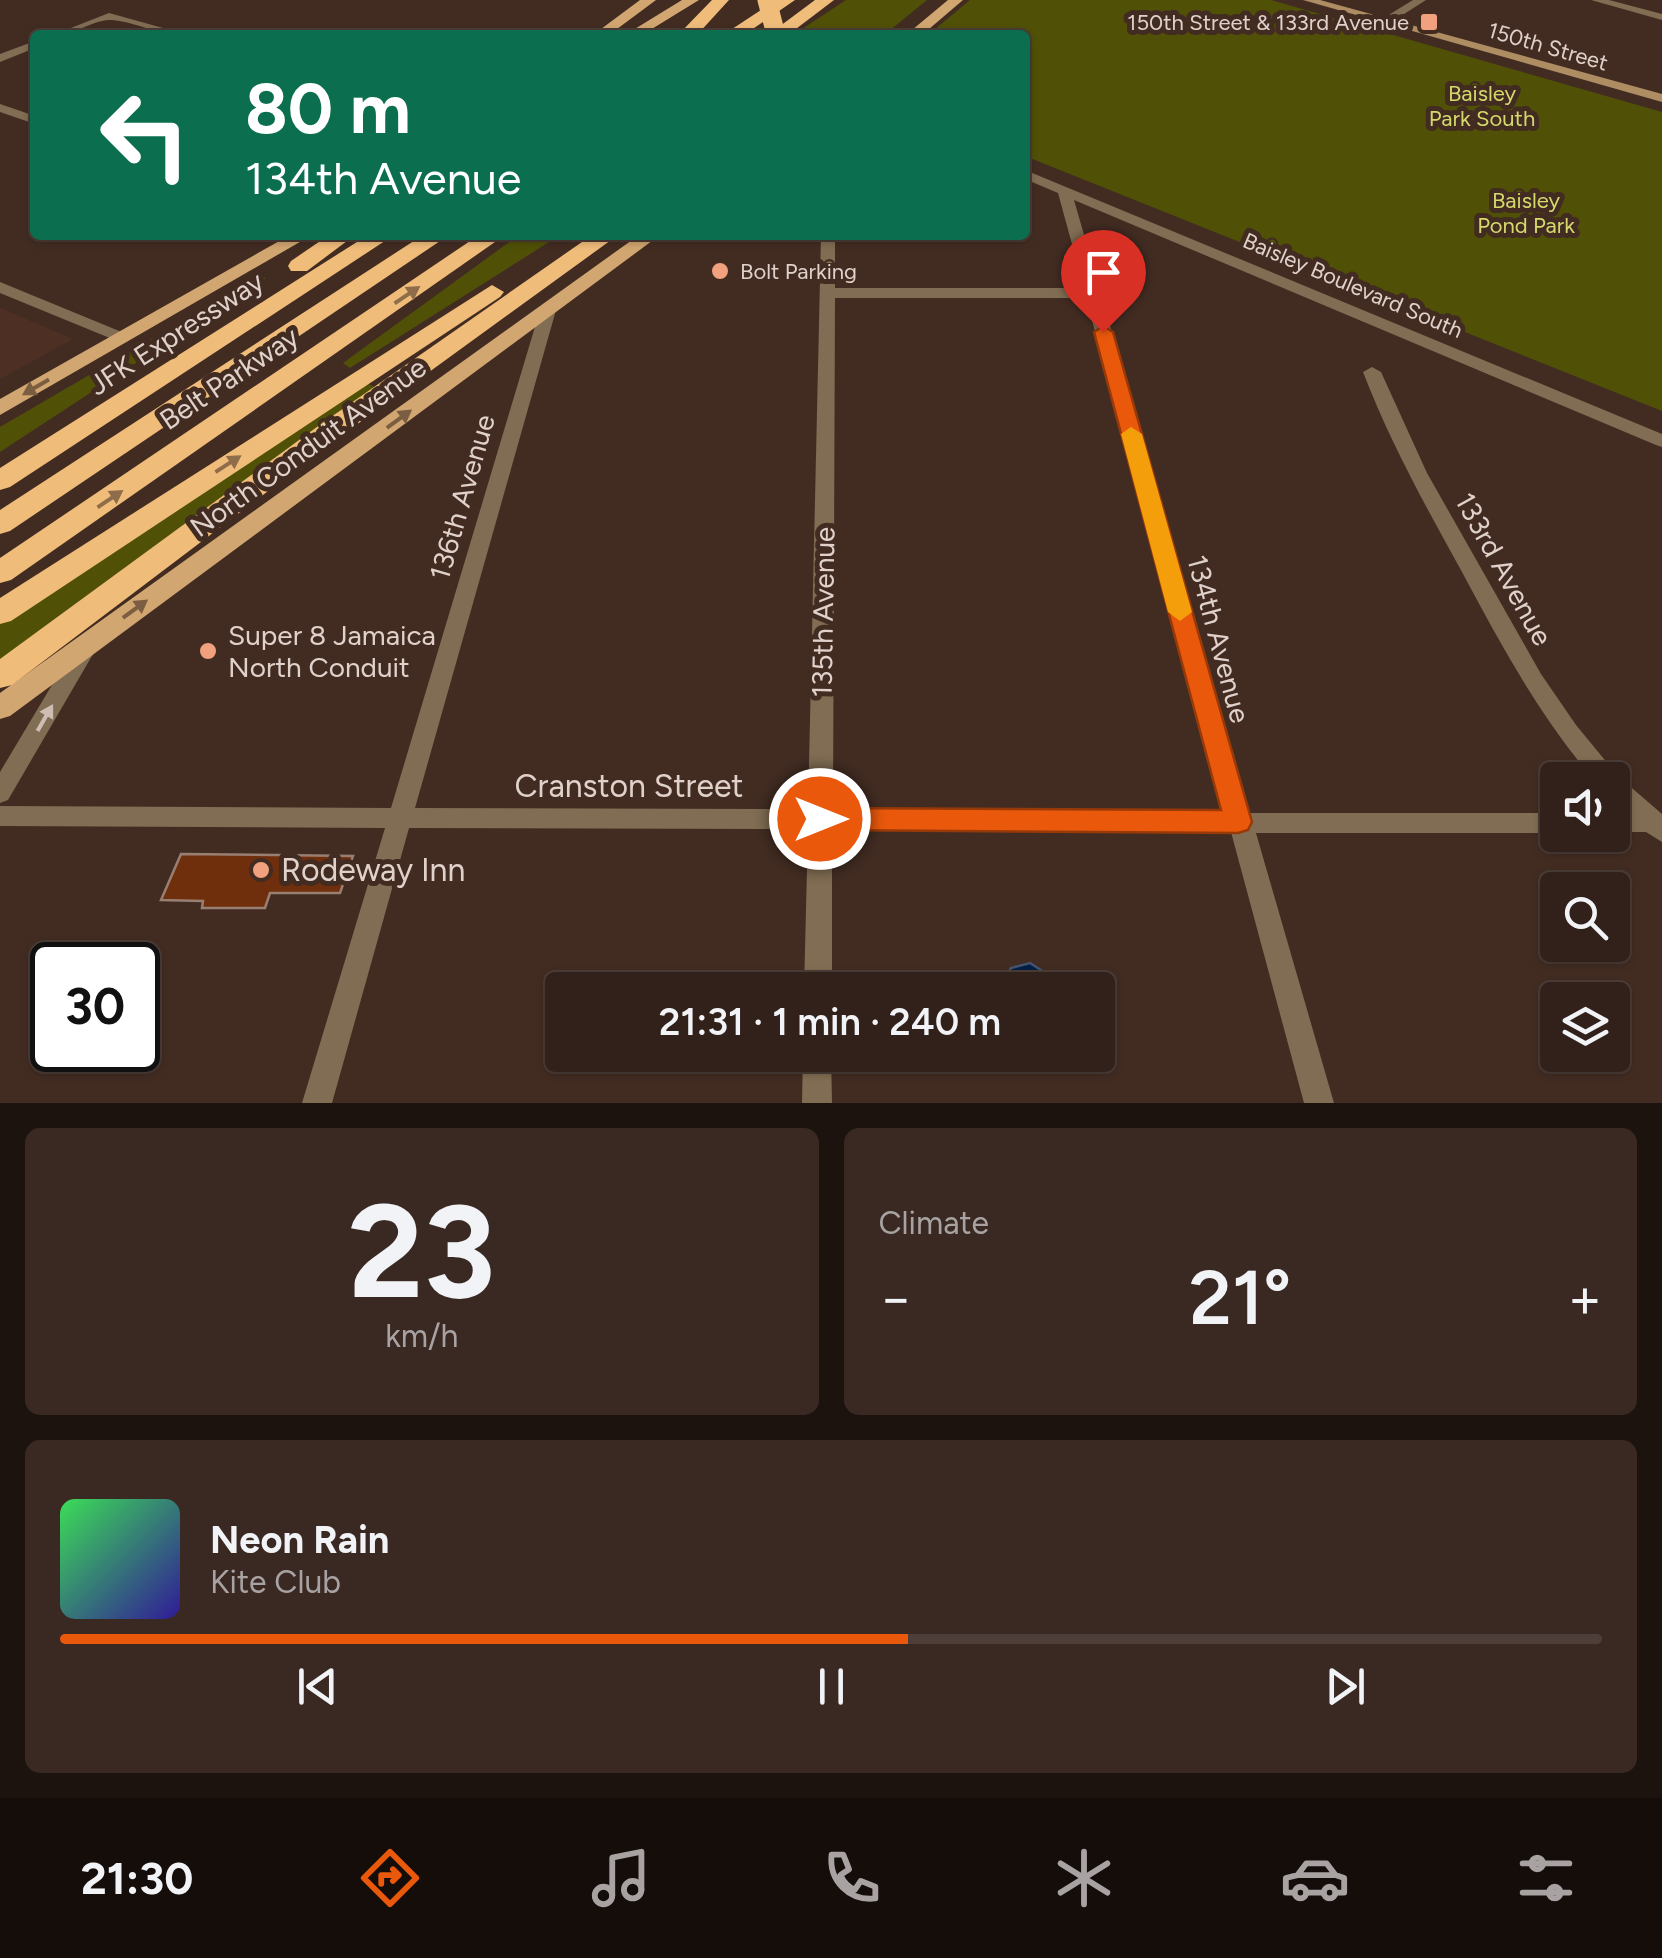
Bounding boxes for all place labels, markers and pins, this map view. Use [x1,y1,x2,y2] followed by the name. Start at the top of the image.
[1127,9,1409,36] place label: 150th Street & 133rd Avenue
[1418,11,1440,33] marker: 150th Street & 133rd Avenue
[1061,230,1146,333] pin
[740,258,857,285] place label: Bolt Parking
[709,260,731,282] marker: Bolt Parking
[228,618,436,684] place label: Super 8 Jamaica North Conduit
[197,640,219,662] marker: Super 8 Jamaica North Conduit
[281,851,465,889] place label: Rodeway Inn
[250,859,272,881] marker: Rodeway Inn

